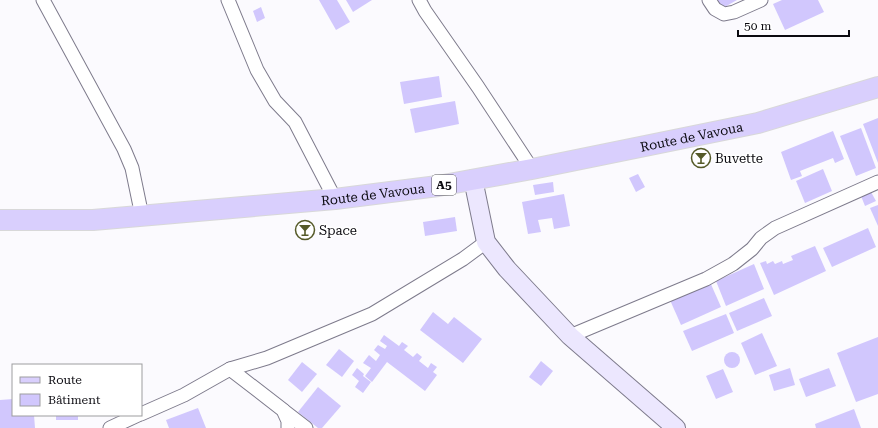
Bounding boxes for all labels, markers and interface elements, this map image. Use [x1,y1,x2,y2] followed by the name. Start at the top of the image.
[738,12,849,38] scale bar
[744,19,771,33] text: 50 m
[639,119,744,154] street label: Route de Vavoua
[690,147,712,169] bar icon: Buvette
[715,151,763,166] place label: Buvette
[432,175,456,195] road number: A5
[320,180,425,208] street label: Route de Vavoua
[294,219,316,241] bar icon: Space
[319,223,357,238] place label: Space
[12,364,142,416] legend
[48,373,82,387] text: Route
[48,393,101,407] text: Bâtiment

